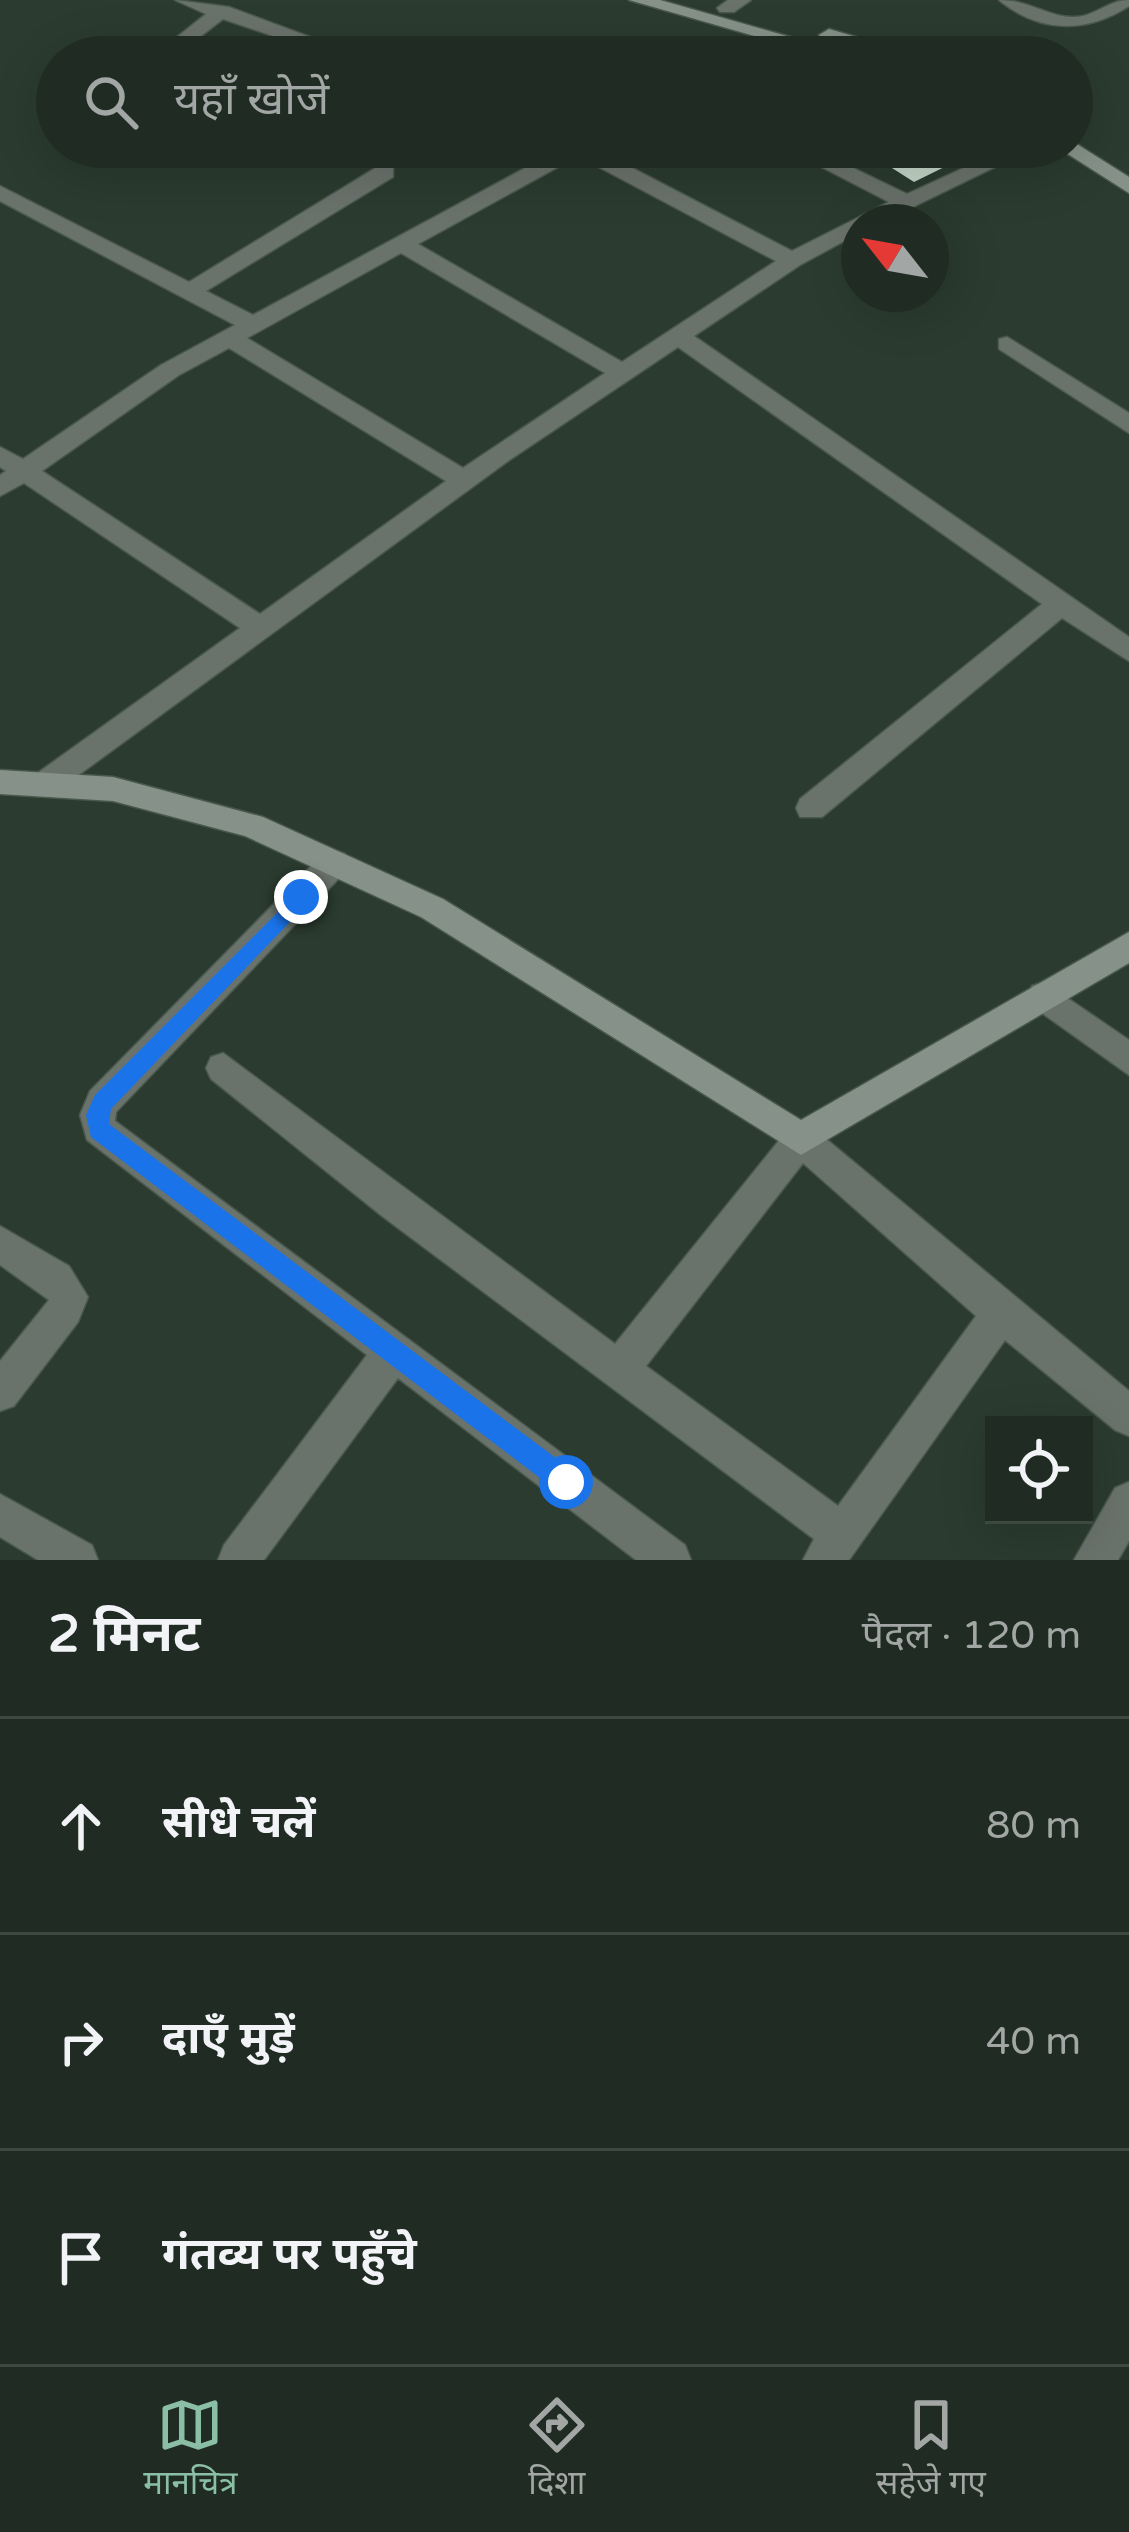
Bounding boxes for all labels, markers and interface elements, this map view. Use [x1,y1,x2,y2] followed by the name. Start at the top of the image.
[36,36,1093,168] search box
[78,69,144,135] icon: search
[174,73,329,127] text: यहाँ खोजें
[841,204,949,312] north arrow
[274,870,328,924] route end
[985,1416,1093,1524] map controls
[985,1416,1093,1524] button: locate
[539,1455,593,1509] route start
[48,1604,200,1666] text: 2 मिनट
[862,1612,1081,1659] text: पैदल · 120 m
[48,1793,114,1859] icon: ahead
[162,1796,316,1850] text: सीधे चलें
[986,1802,1081,1849] text: 80 m
[48,2009,114,2075] icon: right
[162,2012,295,2066] text: दाएँ मुड़ें
[986,2018,1081,2065] text: 40 m
[48,2225,114,2291] icon: arrive
[162,2228,417,2282] text: गंतव्य पर पहुँचे
[143,2392,237,2507] tab: मानचित्र
[524,2392,590,2507] tab: दिशा
[876,2392,986,2507] tab: सहेजे गए

